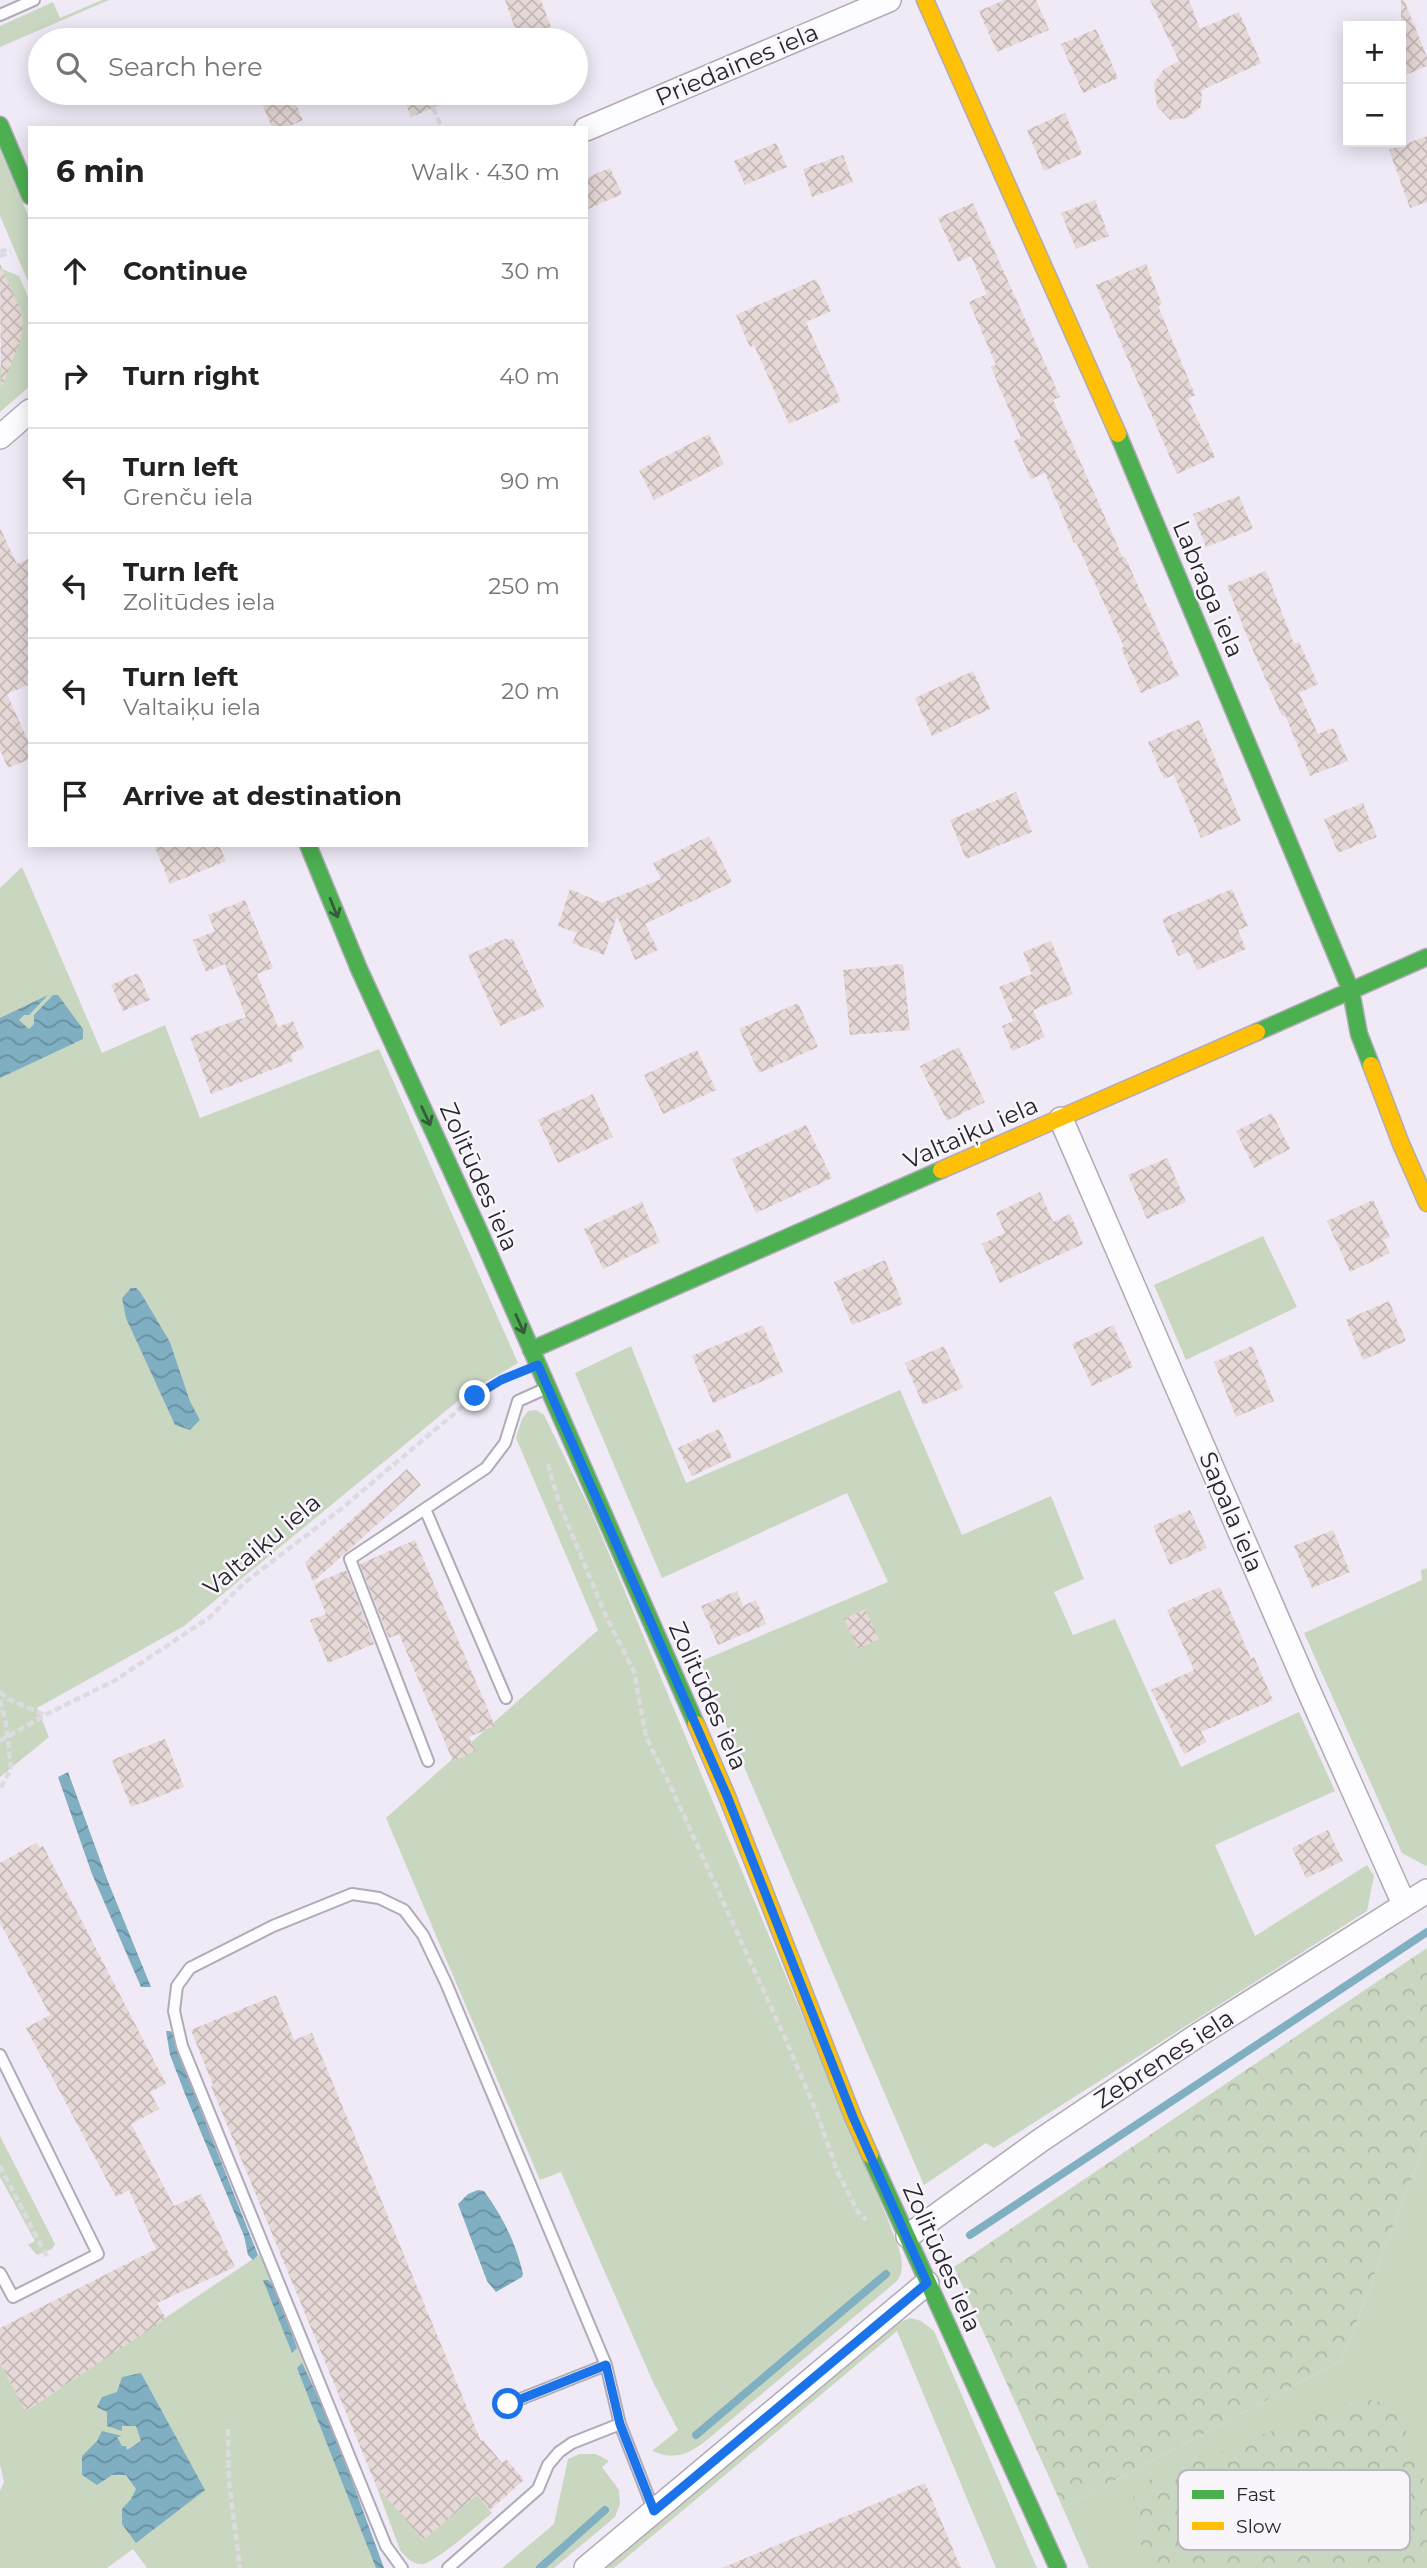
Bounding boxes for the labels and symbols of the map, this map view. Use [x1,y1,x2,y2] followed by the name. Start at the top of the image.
[651,17,823,112] street label: Priedaines iela
[1167,516,1250,662] street label: Labraga iela
[329,897,342,919] one-way arrow
[899,1090,1042,1175] street label: Valtaiķu iela
[434,1098,525,1255] street label: Zolitūdes iela
[420,1105,434,1126] one-way arrow
[514,1312,527,1334] one-way arrow
[459,1380,490,1411] route end
[1193,1447,1270,1576] street label: Sapala iela
[197,1487,326,1602] street label: Valtaiķu iela
[663,1617,754,1774] street label: Zolitūdes iela
[1089,2003,1239,2114] street label: Zebrenes iela
[897,2179,988,2336] street label: Zolitūdes iela
[492,2388,523,2419] route start
[1178,2470,1410,2550] legend
[1236,2483,1276,2506] text: Fast
[1236,2515,1281,2538] text: Slow

